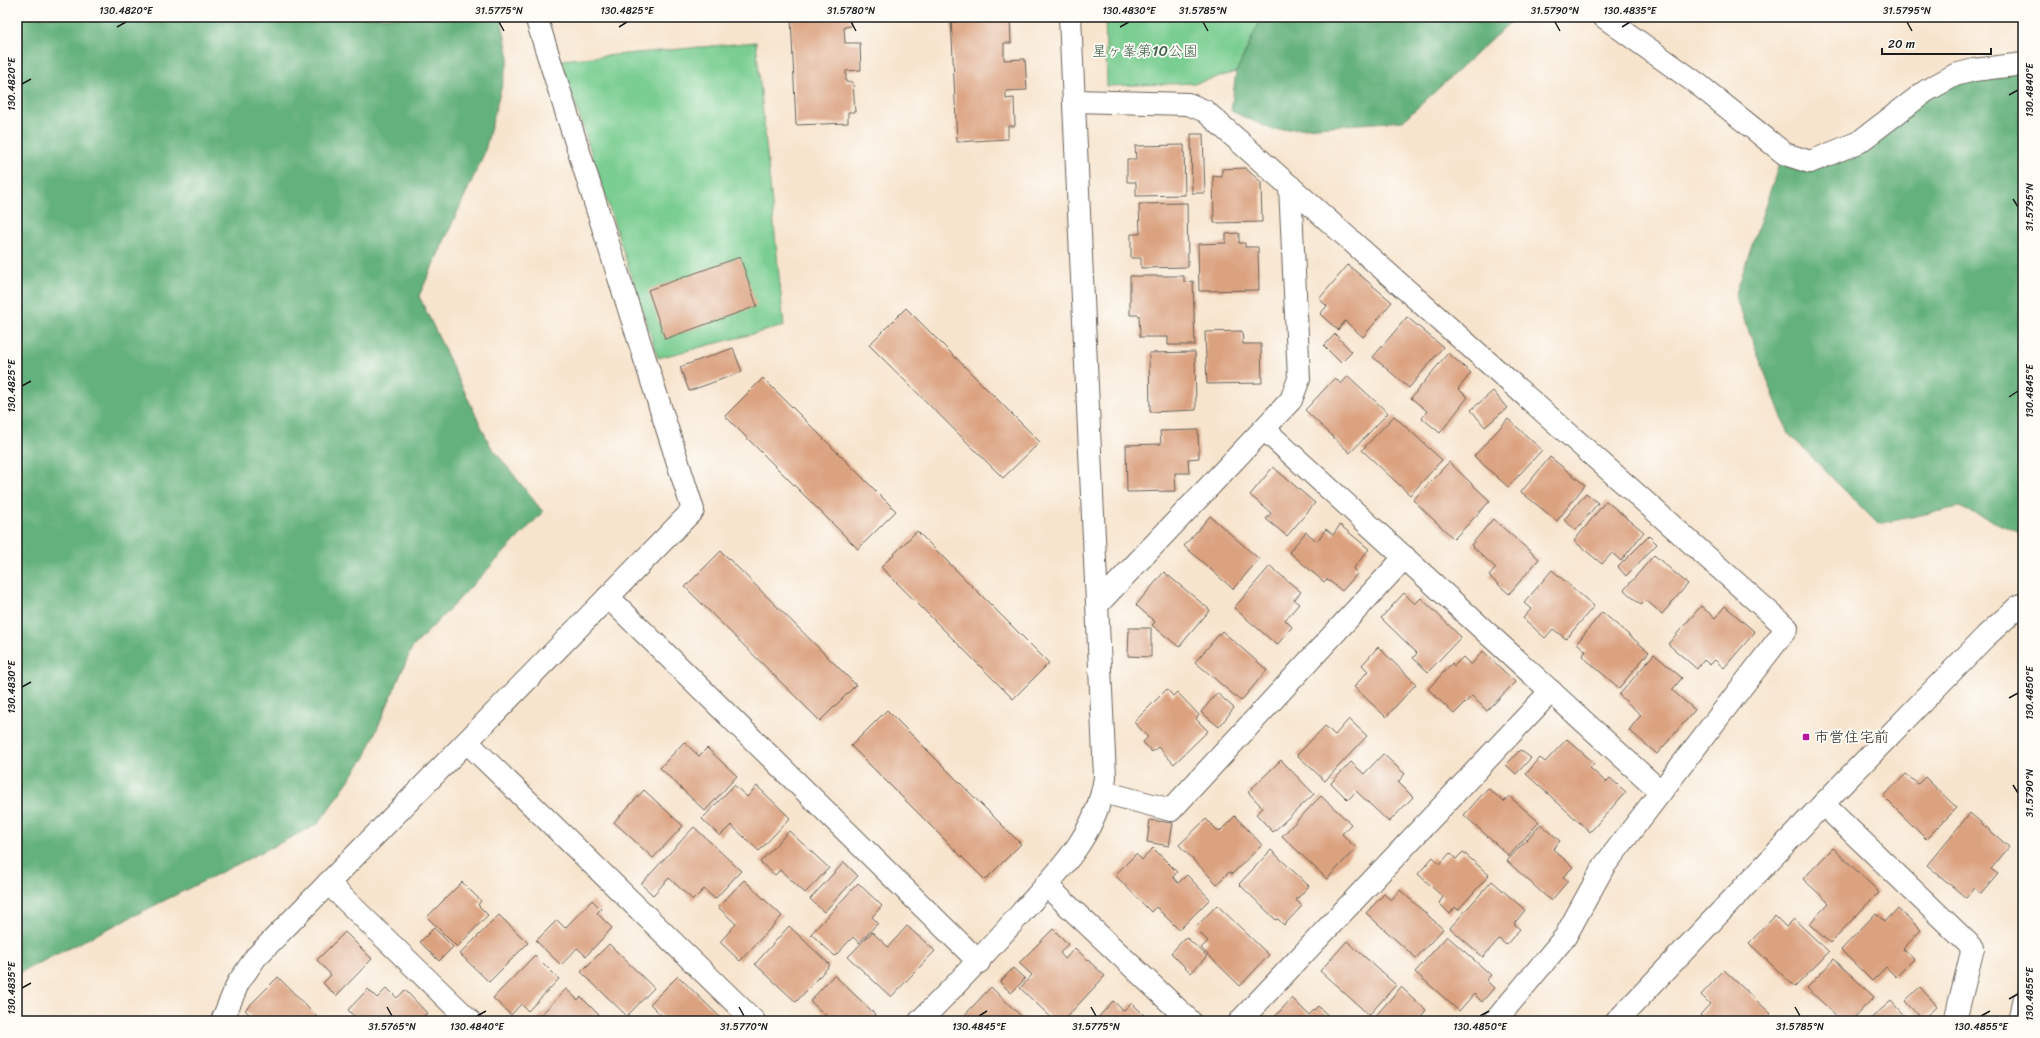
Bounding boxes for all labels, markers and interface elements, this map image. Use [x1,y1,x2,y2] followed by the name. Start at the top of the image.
[99,2,154,20] text: 130.4820°E
[475,2,523,20] text: 31.5775°N
[600,2,655,20] text: 130.4825°E
[827,2,875,20] text: 31.5780°N
[1102,2,1157,20] text: 130.4830°E
[1179,2,1227,20] text: 31.5785°N
[1531,2,1579,20] text: 31.5790°N
[1604,2,1658,20] text: 130.4835°E
[1883,2,1931,20] text: 31.5795°N
[1882,30,1991,56] scale bar
[1888,33,1915,55] text: 20 m
[1092,38,1198,64] park label: 星ヶ峯第10公園
[3,56,21,111] text: 130.4820°E
[2021,62,2039,117] text: 130.4840°E
[2021,183,2039,231] text: 31.5795°N
[3,358,21,413] text: 130.4825°E
[2021,363,2039,418] text: 130.4845°E
[3,659,21,714] text: 130.4830°E
[2021,665,2039,720] text: 130.4850°E
[1814,724,1889,750] place label: 市営住宅前
[1801,732,1811,742] marker: 市営住宅前
[2021,769,2039,817] text: 31.5790°N
[3,960,21,1014] text: 130.4835°E
[2021,966,2039,1021] text: 130.4855°E
[368,1018,416,1036] text: 31.5765°N
[450,1018,505,1036] text: 130.4840°E
[720,1018,768,1036] text: 31.5770°N
[952,1018,1007,1036] text: 130.4845°E
[1072,1018,1120,1036] text: 31.5775°N
[1453,1018,1508,1036] text: 130.4850°E
[1776,1018,1824,1036] text: 31.5785°N
[1954,1018,2009,1036] text: 130.4855°E

